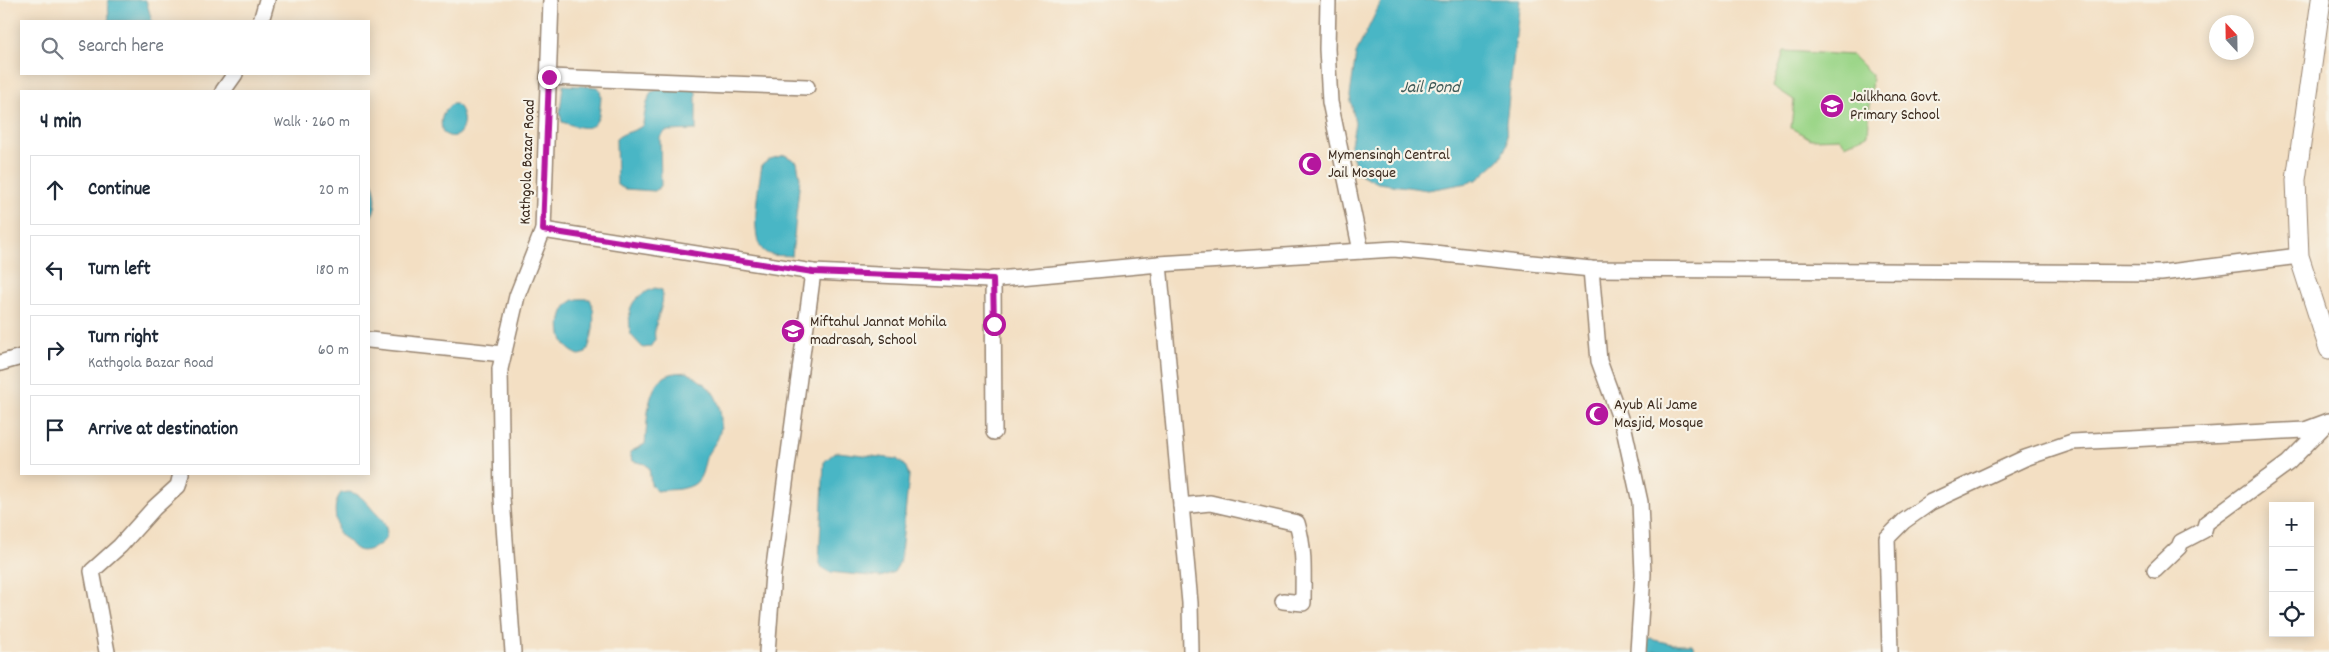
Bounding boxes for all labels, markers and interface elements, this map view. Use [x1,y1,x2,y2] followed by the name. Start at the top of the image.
[2209,15,2254,60] north arrow
[20,20,370,75] search box
[38,34,66,62] icon: search
[78,34,164,61] text: Search here
[538,66,561,89] route end
[1400,76,1462,101] water label: Jail Pond
[1850,86,1940,127] place label: Jailkhana Govt. Primary School
[1819,93,1845,119] school or university icon: Jailkhana Govt. Primary School
[514,99,542,225] street label: Kathgola Bazar Road
[40,108,82,138] text: 4 min
[274,111,350,134] text: Walk · 260 m
[1328,144,1450,185] place label: Mymensingh Central Jail Mosque
[1297,151,1323,177] mosque icon: Mymensingh Central Jail Mosque
[41,176,69,204] icon: ahead
[88,177,150,204] text: Continue
[319,179,349,202] text: 20 m
[41,256,69,284] icon: left
[88,257,151,284] text: Turn left
[316,259,349,282] text: 180 m
[810,311,947,352] place label: Miftahul Jannat Mohila madrasah, School
[983,313,1006,336] route start
[780,318,806,344] school or university icon: Miftahul Jannat Mohila madrasah, School
[88,325,159,352] text: Turn right
[41,336,69,364] icon: right
[318,339,349,362] text: 60 m
[88,352,213,375] text: Kathgola Bazar Road
[1614,394,1703,435] place label: Ayub Ali Jame Masjid, Mosque
[1584,401,1610,427] mosque icon: Ayub Ali Jame Masjid, Mosque
[41,416,69,444] icon: arrive
[88,417,238,444] text: Arrive at destination
[2269,502,2314,637] map controls
[2269,502,2314,547] button: +
[2269,547,2314,592] button: −
[2269,592,2314,637] button: locate

